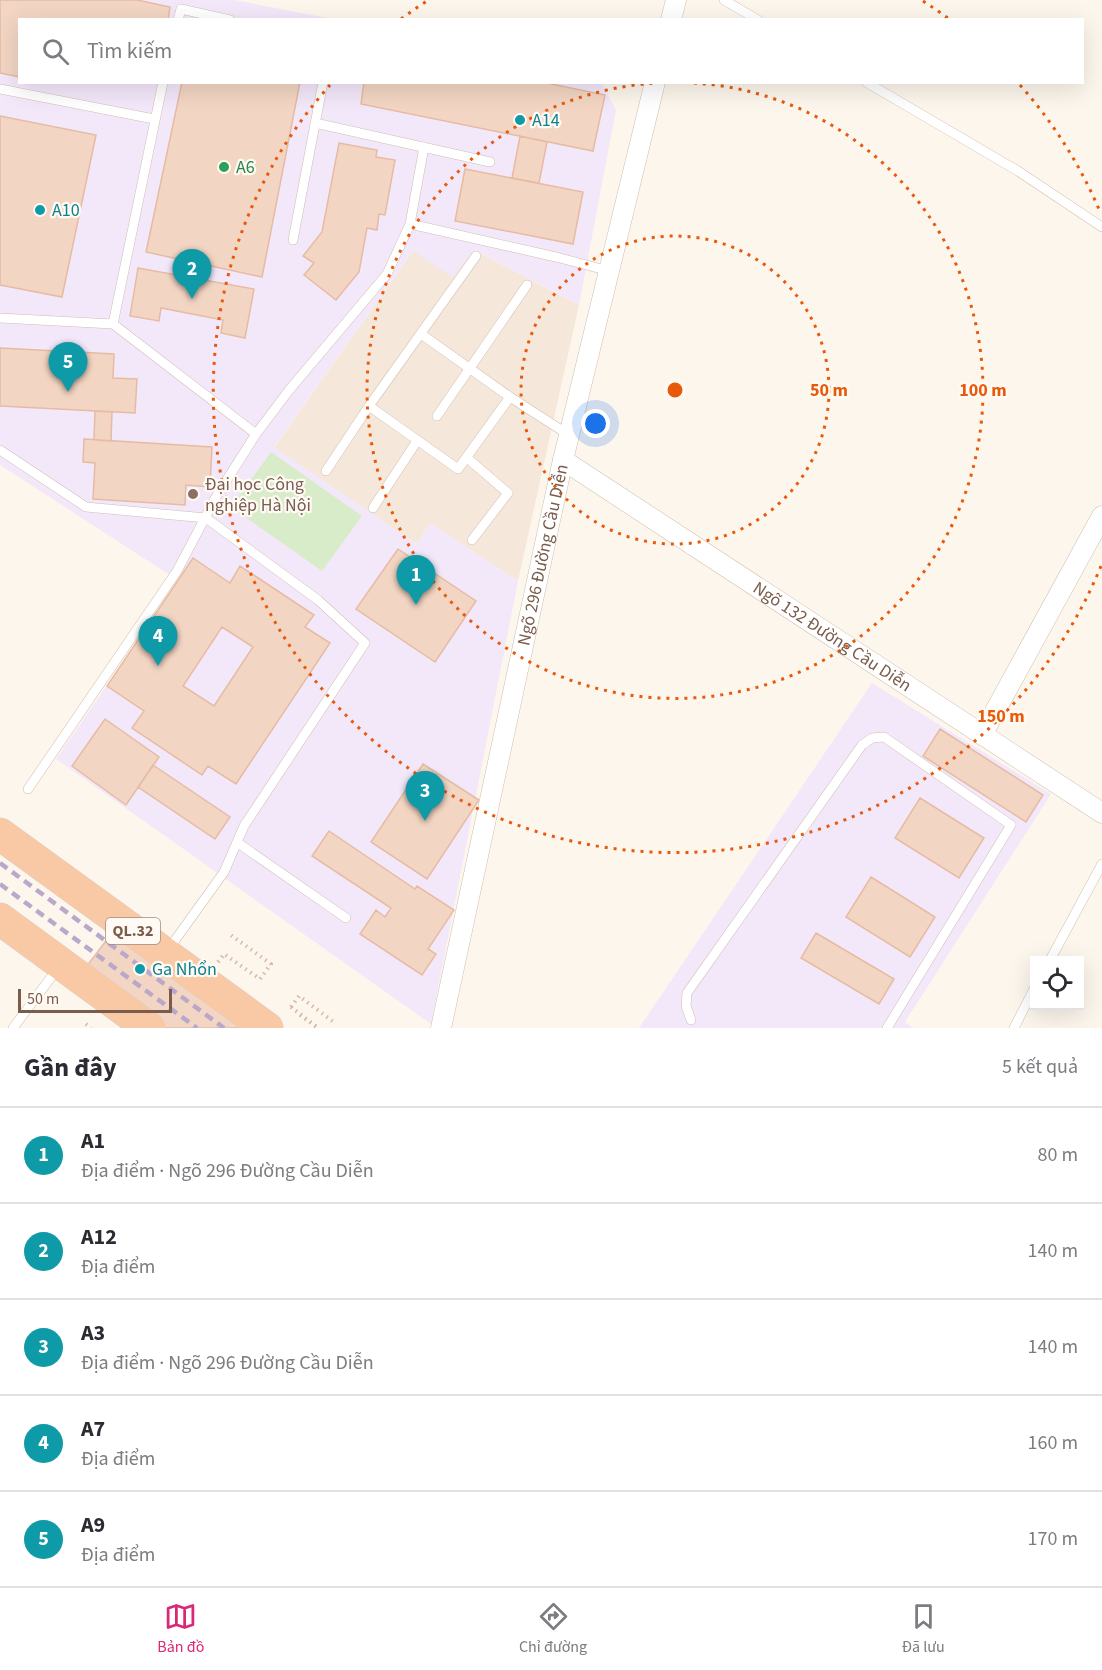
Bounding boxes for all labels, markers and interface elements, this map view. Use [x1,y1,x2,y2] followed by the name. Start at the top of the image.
[18,18,1084,84] search box
[39,35,72,68] icon: search
[87,35,172,67] text: Tìm kiếm
[532,108,560,133] place label: A14
[513,113,527,127] marker: A14
[236,155,255,180] place label: A6
[217,160,231,174] marker: A6
[52,198,80,223] place label: A10
[33,203,47,217] marker: A10
[172,250,212,299] pin: 2
[48,342,88,392] pin: 5
[810,378,848,403] text: 50 m
[959,378,1007,403] text: 100 m
[665,380,685,400] centre of rings
[581,409,610,438] your location
[511,462,574,648] street label: Ngõ 296 Đường Cầu Diễn
[205,472,311,518] place label: Đại học Công nghiệp Hà Nội
[186,487,200,501] marker: Đại học Công nghiệp Hà Nội
[396,556,436,605] pin: 1
[748,575,917,698] street label: Ngõ 132 Đường Cầu Diễn
[138,616,178,666] pin: 4
[977,704,1025,729] text: 150 m
[406,772,444,821] pin: 3
[106,918,160,944] road number: QL.32
[1030,956,1084,1010] map controls
[1030,956,1084,1010] button: locate
[152,957,217,982] place label: Ga Nhổn
[133,962,147,976] marker: Ga Nhổn
[18,986,172,1013] scale bar
[27,988,59,1010] text: 50 m
[24,1049,117,1086] text: Gần đây
[1002,1053,1078,1081] text: 5 kết quả
[81,1125,105,1157] text: A1
[38,1141,49,1169] text: 1
[1038,1141,1078,1169] text: 80 m
[81,1157,374,1185] text: Địa điểm · Ngõ 296 Đường Cầu Diễn
[81,1221,117,1253] text: A12
[38,1237,49,1265] text: 2
[1028,1237,1078,1265] text: 140 m
[81,1253,155,1281] text: Địa điểm
[81,1317,105,1349] text: A3
[38,1333,49,1361] text: 3
[1028,1333,1078,1361] text: 140 m
[81,1349,374,1377] text: Địa điểm · Ngõ 296 Đường Cầu Diễn
[81,1413,105,1445] text: A7
[38,1429,49,1457] text: 4
[1028,1429,1078,1457] text: 160 m
[81,1445,155,1473] text: Địa điểm
[81,1509,105,1541] text: A9
[38,1525,49,1553] text: 5
[1028,1525,1078,1553] text: 170 m
[81,1541,155,1569] text: Địa điểm
[157,1600,204,1658] tab: Bản đồ
[519,1600,587,1658] tab: Chỉ đường
[902,1600,945,1658] tab: Đã lưu

